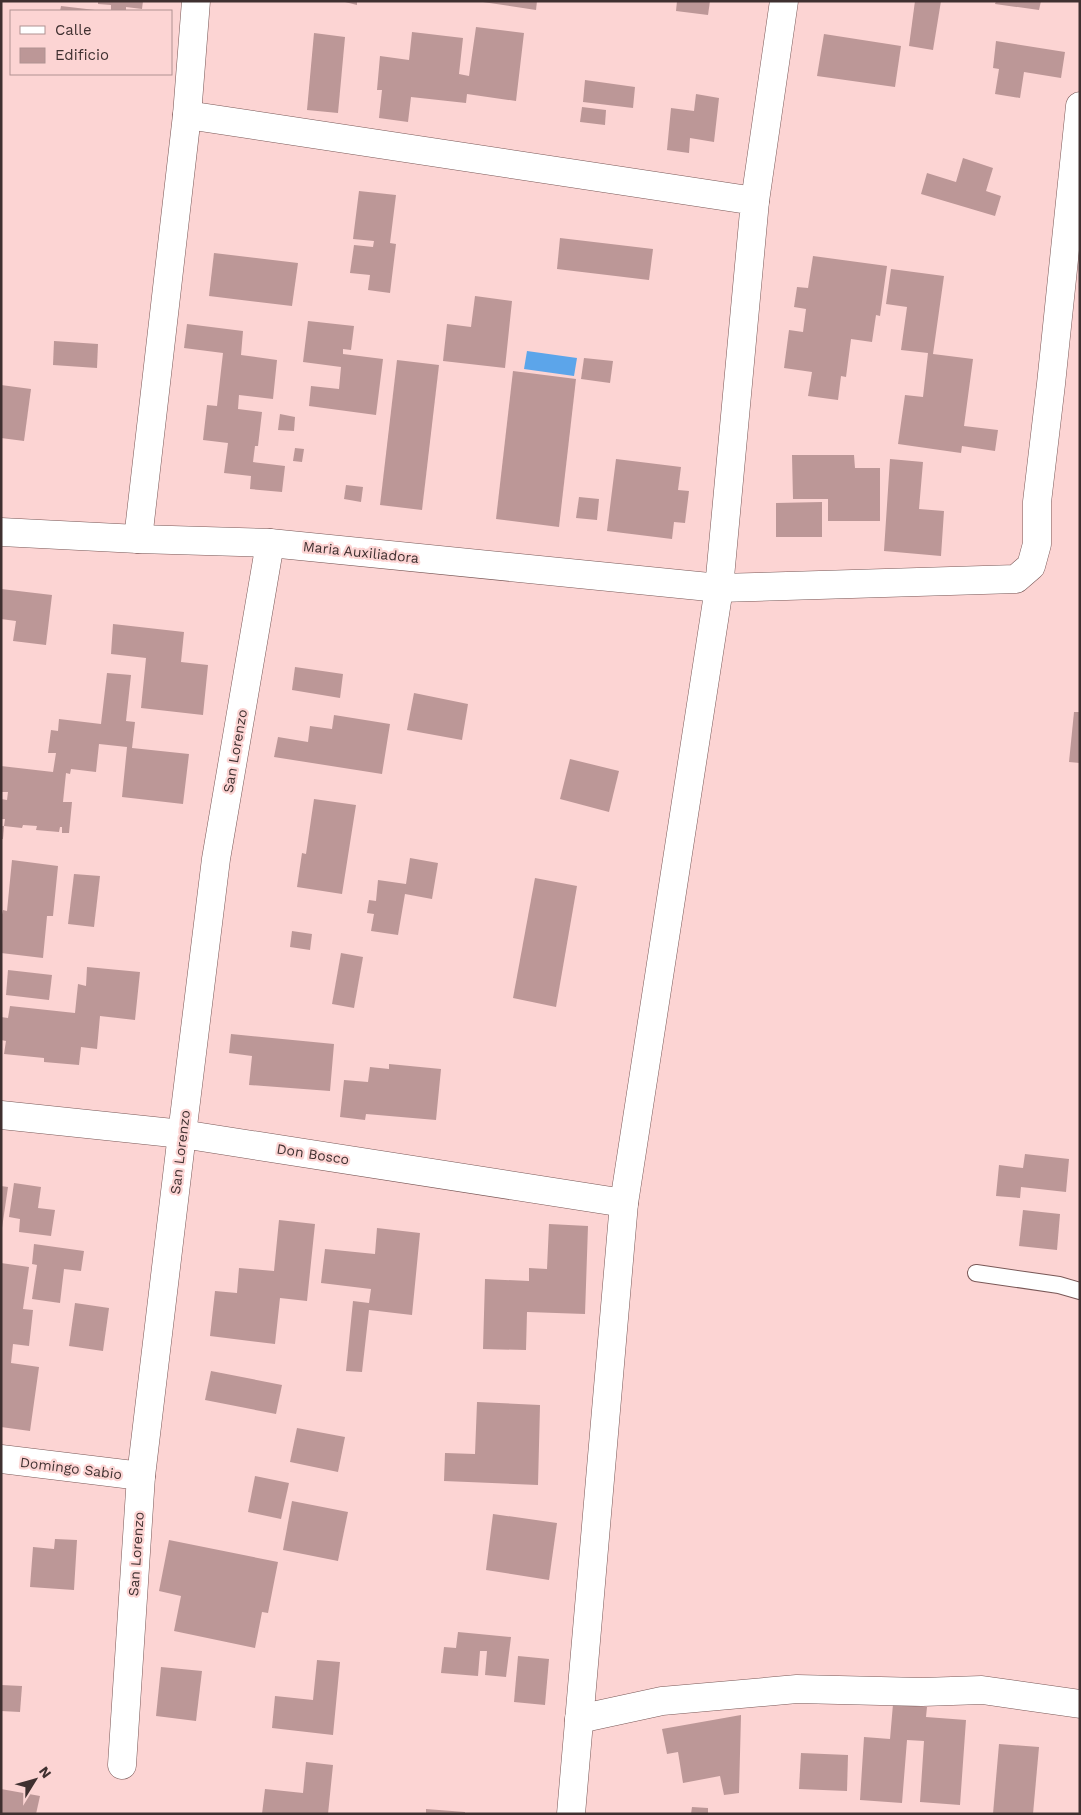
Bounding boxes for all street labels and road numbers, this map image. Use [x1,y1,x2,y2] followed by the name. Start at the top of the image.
[302,538,420,566] street label: Maria Auxiliadora
[220,708,250,794] street label: San Lorenzo
[167,1109,193,1195] street label: San Lorenzo
[276,1140,350,1168] street label: Don Bosco
[19,1454,123,1482] street label: Domingo Sabio
[125,1511,147,1597] street label: San Lorenzo

